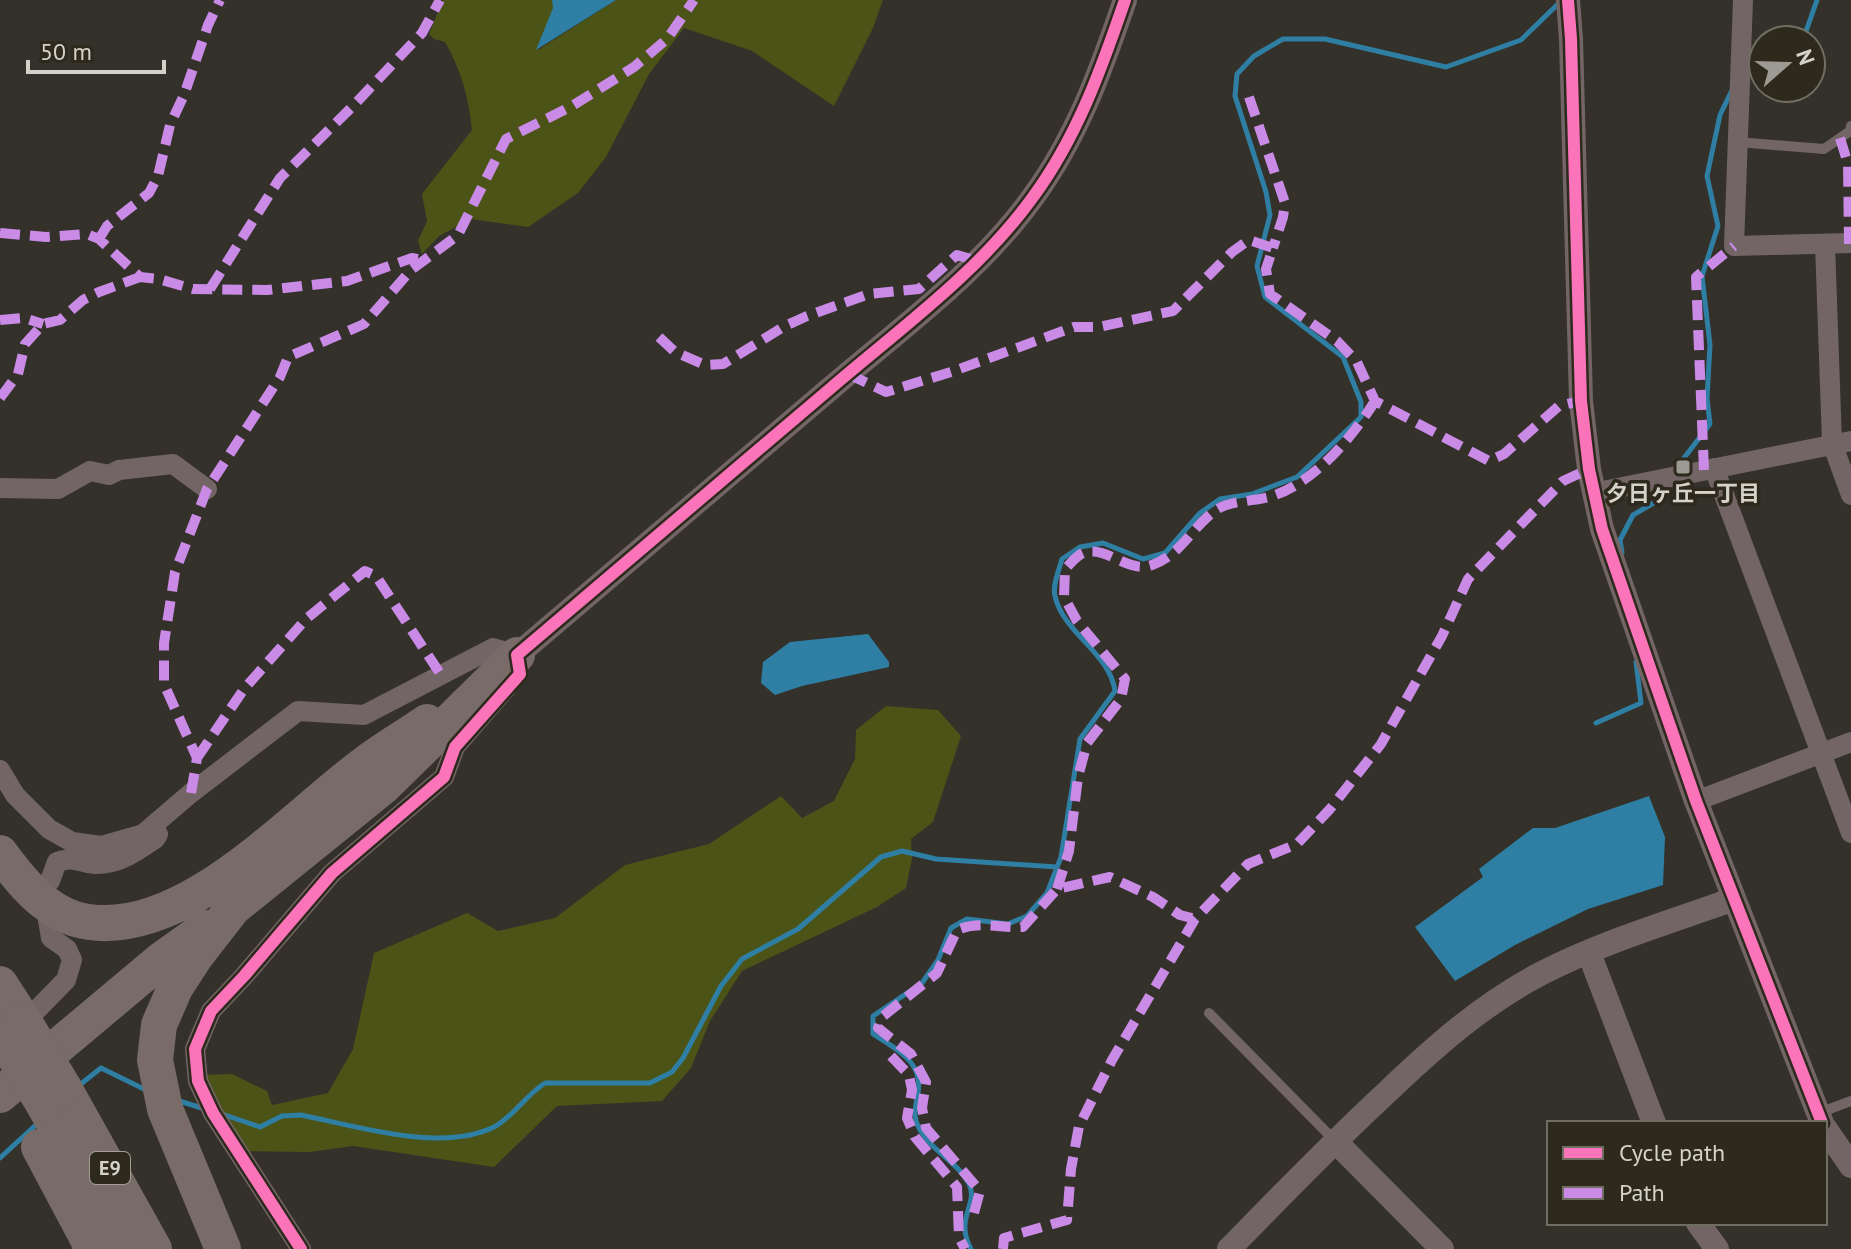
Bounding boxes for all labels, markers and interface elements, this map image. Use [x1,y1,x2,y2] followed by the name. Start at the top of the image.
[28,24,164,74] scale bar
[1747,24,1827,104] north arrow
[40,36,92,67] text: 50 m
[1790,46,1821,69] text: N
[1674,458,1692,476] marker: 夕日ヶ丘一丁目
[1606,479,1760,507] place label: 夕日ヶ丘一丁目
[1547,1121,1827,1225] legend
[1619,1137,1725,1168] text: Cycle path
[90,1152,130,1184] road number: E9
[1619,1177,1665,1208] text: Path

